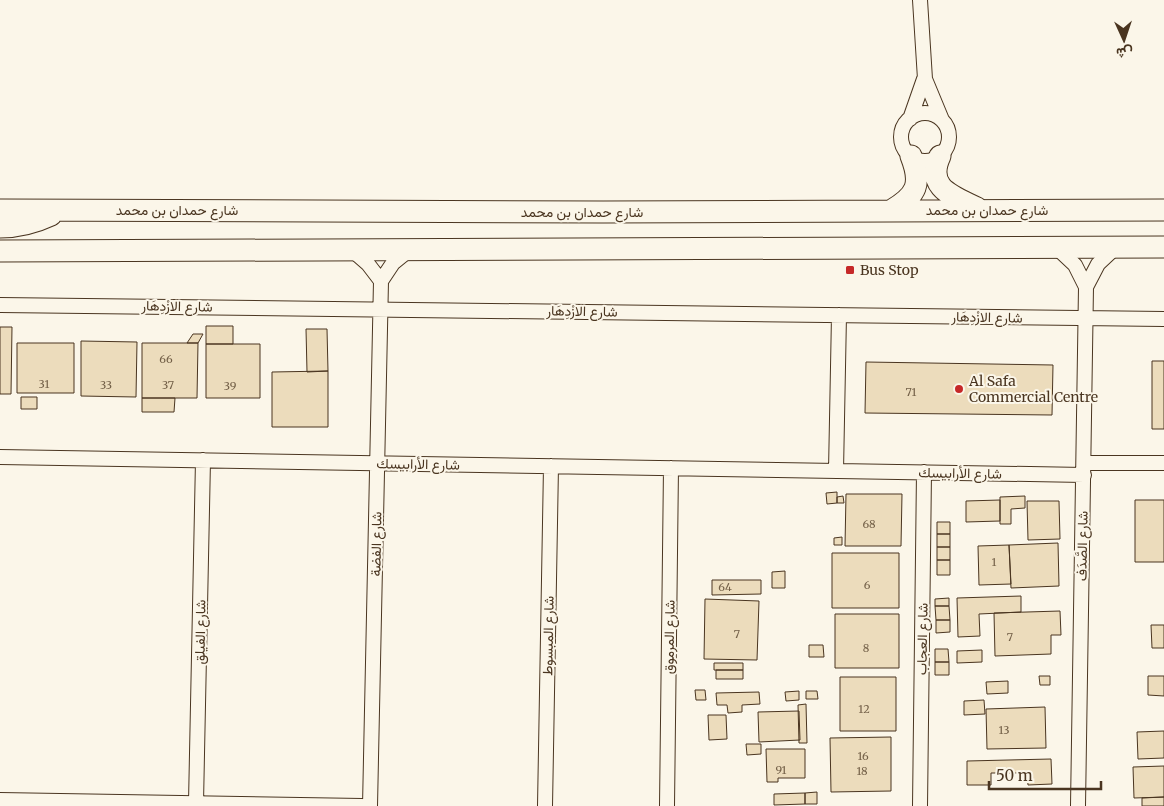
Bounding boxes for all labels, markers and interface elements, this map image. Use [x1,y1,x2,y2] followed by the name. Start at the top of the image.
[1099,15,1149,65] north arrow
[1116,44,1134,62] text: ش
[116,201,238,221] street label: شارع حمدان بن محمد
[926,201,1048,221] street label: شارع حمدان بن محمد
[521,203,643,223] street label: شارع حمدان بن محمد
[860,261,919,279] place label: Bus Stop
[844,264,856,276] marker: Bus Stop
[140,296,213,318] street label: شارع الازْدِهَار
[545,301,618,323] street label: شارع الازْدِهَار
[950,307,1023,329] street label: شارع الازْدِهَار
[159,352,173,366] house number: 66
[968,372,1098,406] place label: Al Safa Commercial Centre
[39,377,49,391] house number: 31
[100,378,112,392] house number: 33
[162,378,174,392] house number: 37
[224,379,237,393] house number: 39
[953,383,965,395] marker: Al Safa Commercial Centre
[905,385,917,399] house number: 71
[376,454,460,476] street label: شارع الأرابيسك
[918,463,1002,485] street label: شارع الأرابيسك
[366,511,388,577] street label: شارع الفضة
[1072,511,1094,581] street label: شارع الصَّدَف
[862,517,876,531] house number: 68
[992,555,997,569] house number: 1
[864,578,871,592] house number: 6
[718,580,732,594] house number: 64
[538,596,560,676] street label: شارع المبسوط
[190,599,212,665] street label: شارع الفيلق
[659,600,681,674] street label: شارع المرموق
[912,603,934,675] street label: شارع العجاب
[734,627,740,641] house number: 7
[1007,630,1013,644] house number: 7
[863,641,870,655] house number: 8
[858,702,870,716] house number: 12
[999,723,1009,737] house number: 13
[857,749,869,763] house number: 16
[989,758,1102,790] scale bar
[775,763,787,777] house number: 91
[856,764,868,778] house number: 18
[996,766,1033,785] text: 50 m

